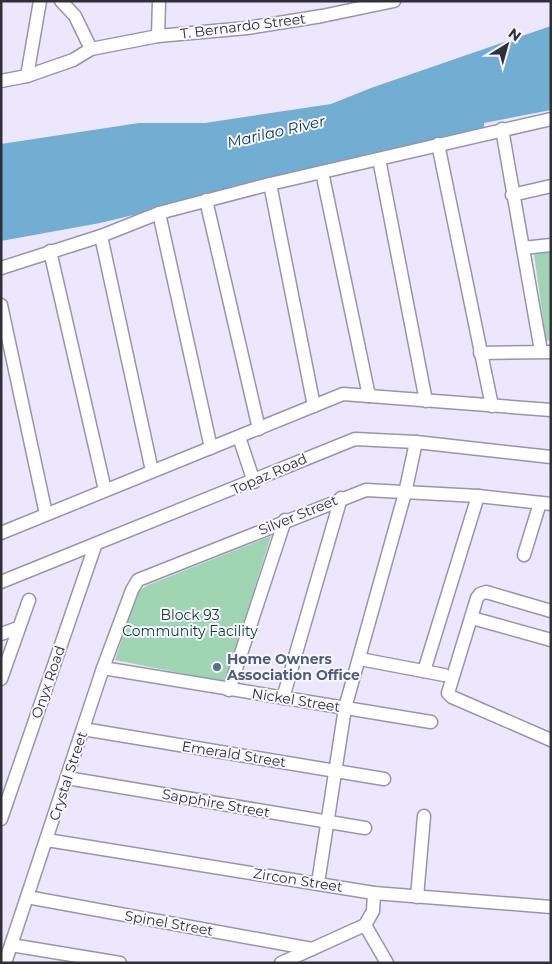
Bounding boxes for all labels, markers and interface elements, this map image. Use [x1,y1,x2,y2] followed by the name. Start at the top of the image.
[179,9,307,43] street label: T. Bernardo Street
[482,20,532,70] north arrow
[505,24,525,45] text: N
[225,111,328,152] water label: Marilao River
[228,449,310,499] street label: Topaz Road
[256,491,340,539] street label: Silver Street
[122,606,258,640] park label: Block 93 Community Facility
[27,643,69,721] street label: Onyx Road
[226,650,360,684] place label: Home Owners Association Office
[211,661,223,673] marker: Home Owners Association Office
[251,684,342,716] street label: Nickel Street
[45,729,91,823] street label: Crystal Street
[181,737,288,771] street label: Emerald Street
[161,785,272,821] street label: Sapphire Street
[252,864,344,896] street label: Zircon Street
[123,906,215,940] street label: Spinel Street

